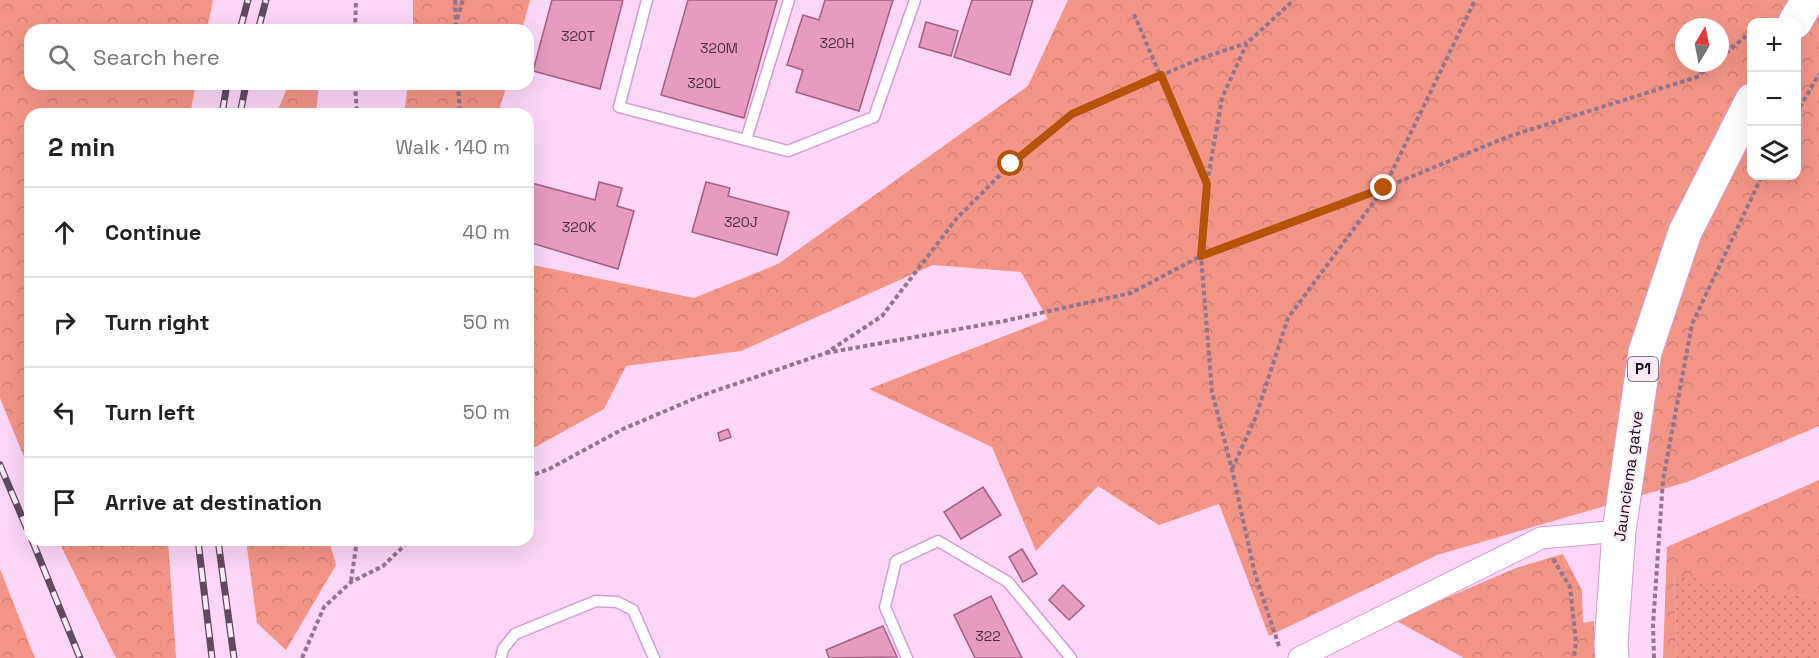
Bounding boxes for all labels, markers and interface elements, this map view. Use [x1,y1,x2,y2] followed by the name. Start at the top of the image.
[1675,18,1729,72] north arrow
[1747,18,1801,180] map controls
[1747,18,1801,72] button: +
[24,24,534,90] search box
[561,27,595,45] house number: 320T
[819,34,855,52] house number: 320H
[700,39,738,57] house number: 320M
[45,41,78,74] icon: search
[93,43,220,71] text: Search here
[1747,72,1801,126] button: −
[687,74,721,92] house number: 320L
[1747,126,1801,180] button: layers
[48,130,115,164] text: 2 min
[396,134,510,160] text: Walk · 140 m
[997,150,1023,176] route start
[1370,174,1396,200] route end
[724,213,758,231] house number: 320J
[48,216,81,249] icon: ahead
[105,218,201,246] text: Continue
[562,218,597,236] house number: 320K
[462,219,510,245] text: 40 m
[48,306,81,339] icon: right
[105,308,210,336] text: Turn right
[463,309,510,335] text: 50 m
[1628,357,1658,381] road number: P1
[48,396,81,429] icon: left
[105,398,195,426] text: Turn left
[463,399,510,425] text: 50 m
[1609,409,1648,543] street label: Jaunciema gatve
[48,486,81,519] icon: arrive
[105,488,322,516] text: Arrive at destination
[975,627,1001,645] house number: 322

